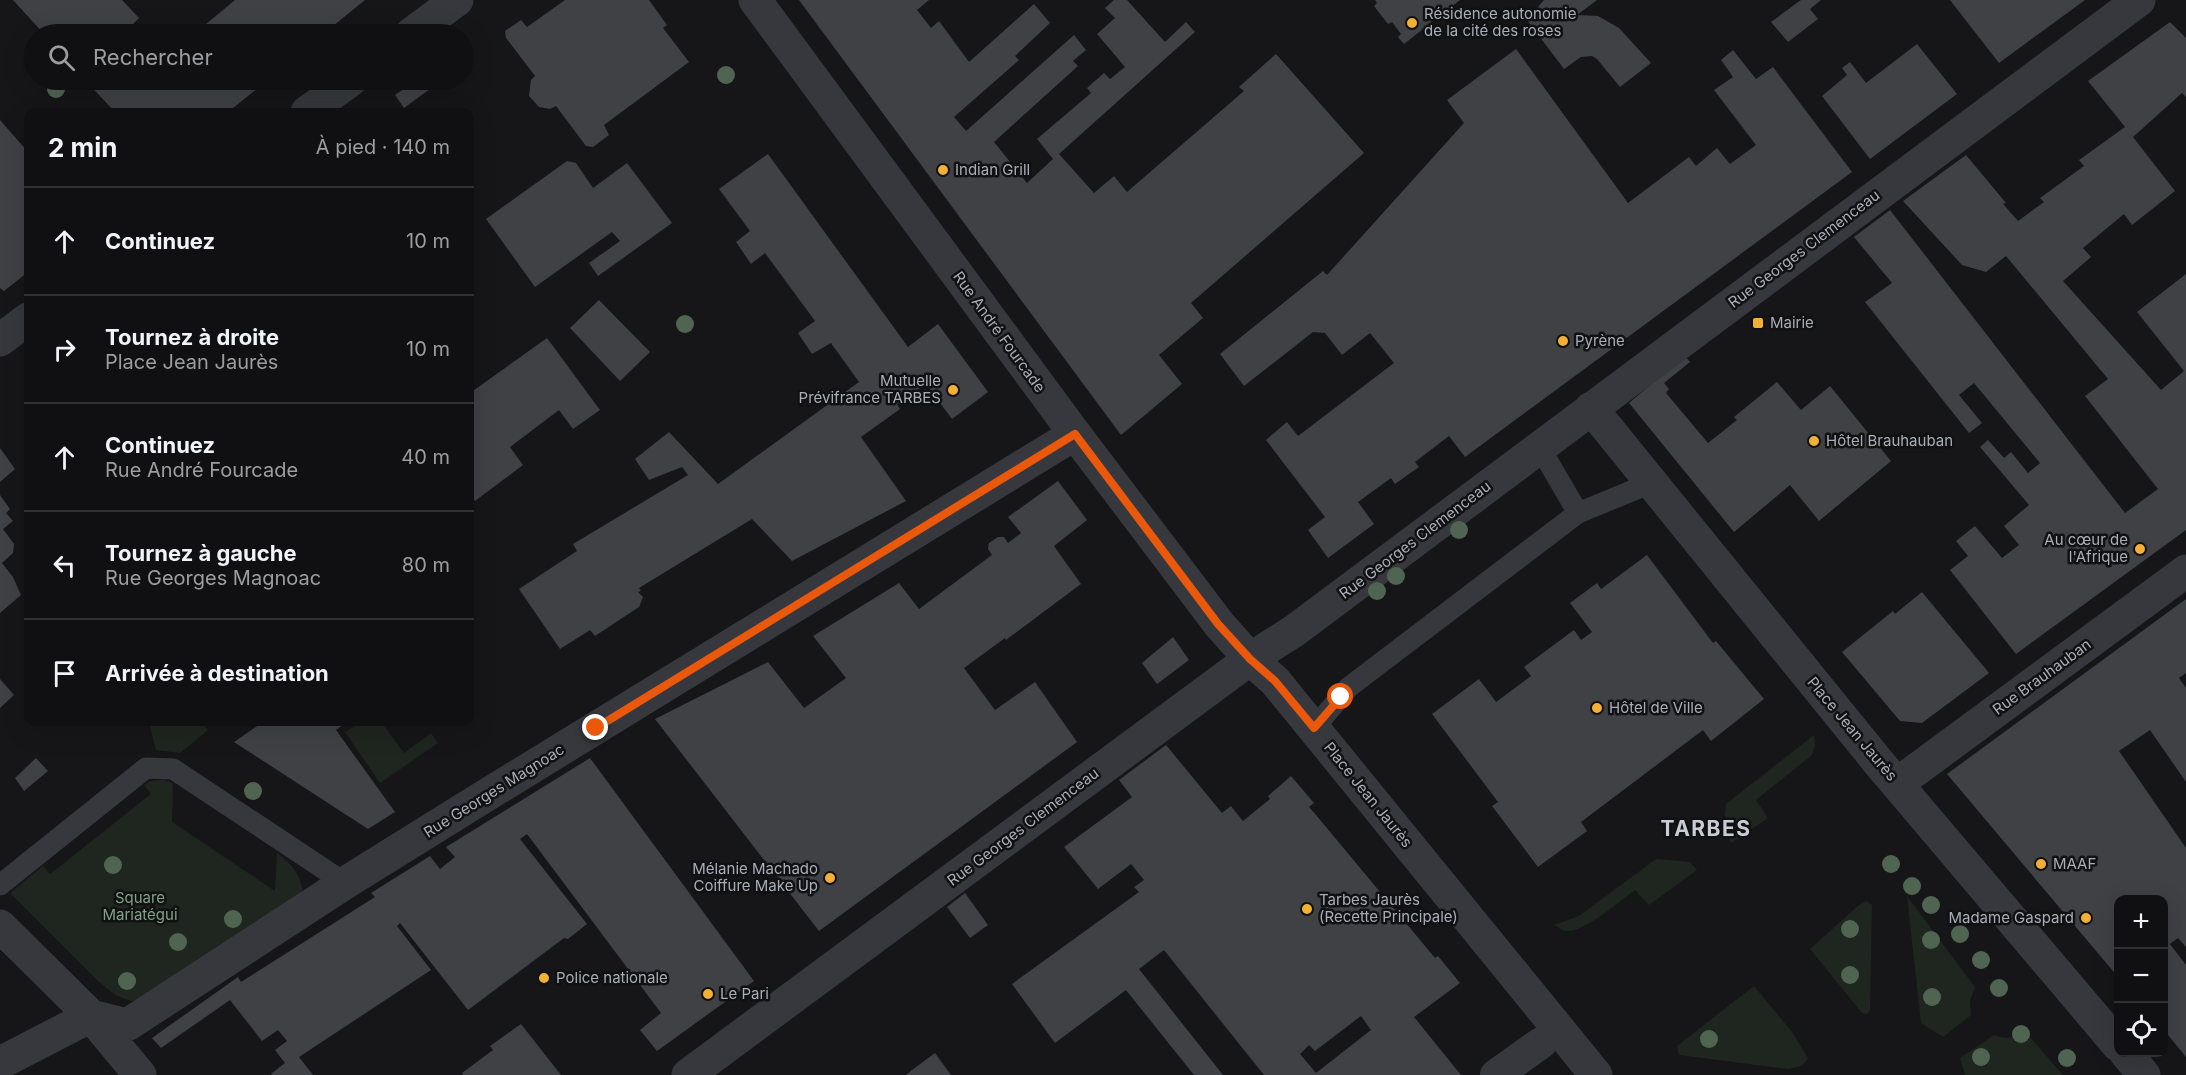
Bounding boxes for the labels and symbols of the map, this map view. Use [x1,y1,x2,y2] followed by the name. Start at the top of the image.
[1424,4,1576,40] place label: Résidence autonomie de la cité des roses
[1405,16,1419,30] marker: Résidence autonomie de la cité des roses
[955,160,1030,179] place label: Indian Grill
[936,163,950,177] marker: Indian Grill
[1724,185,1883,312] street label: Rue Georges Clemenceau
[949,268,1050,396] street label: Rue André Fourcade
[1770,313,1814,332] place label: Mairie
[1751,316,1765,330] marker: Mairie
[1575,331,1625,350] place label: Pyrène
[1556,334,1570,348] marker: Pyrène
[799,371,941,407] place label: Mutuelle Prévifrance TARBES
[946,383,960,397] marker: Mutuelle Prévifrance TARBES
[1826,431,1953,450] place label: Hôtel Brauhauban
[1807,434,1821,448] marker: Hôtel Brauhauban
[1335,476,1494,603] street label: Rue Georges Clemenceau
[2044,530,2128,566] place label: Au cœur de l'Afrique
[2133,542,2147,556] marker: Au cœur de l'Afrique
[1989,635,2095,719] street label: Rue Brauhauban
[1803,673,1902,785] street label: Place Jean Jaurès
[1327,683,1353,709] route start
[1609,698,1703,717] place label: Hôtel de Ville
[1590,701,1604,715] marker: Hôtel de Ville
[582,714,608,740] route end
[1320,738,1417,851] street label: Place Jean Jaurès
[420,740,567,842] street label: Rue Georges Magnoac
[943,763,1102,890] street label: Rue Georges Clemenceau
[1660,816,1752,841] district label: TARBES
[2053,854,2096,873] place label: MAAF
[2034,857,2048,871] marker: MAAF
[692,859,818,895] place label: Mélanie Machado Coiffure Make Up
[823,871,837,885] marker: Mélanie Machado Coiffure Make Up
[102,888,178,924] park label: Square Mariatégui
[1319,890,1458,926] place label: Tarbes Jaurès (Recette Principale)
[1300,902,1314,916] marker: Tarbes Jaurès (Recette Principale)
[1948,908,2074,927] place label: Madame Gaspard
[2079,911,2093,925] marker: Madame Gaspard
[556,968,668,987] place label: Police nationale
[537,971,551,985] marker: Police nationale
[720,984,769,1003] place label: Le Pari
[701,987,715,1001] marker: Le Pari

